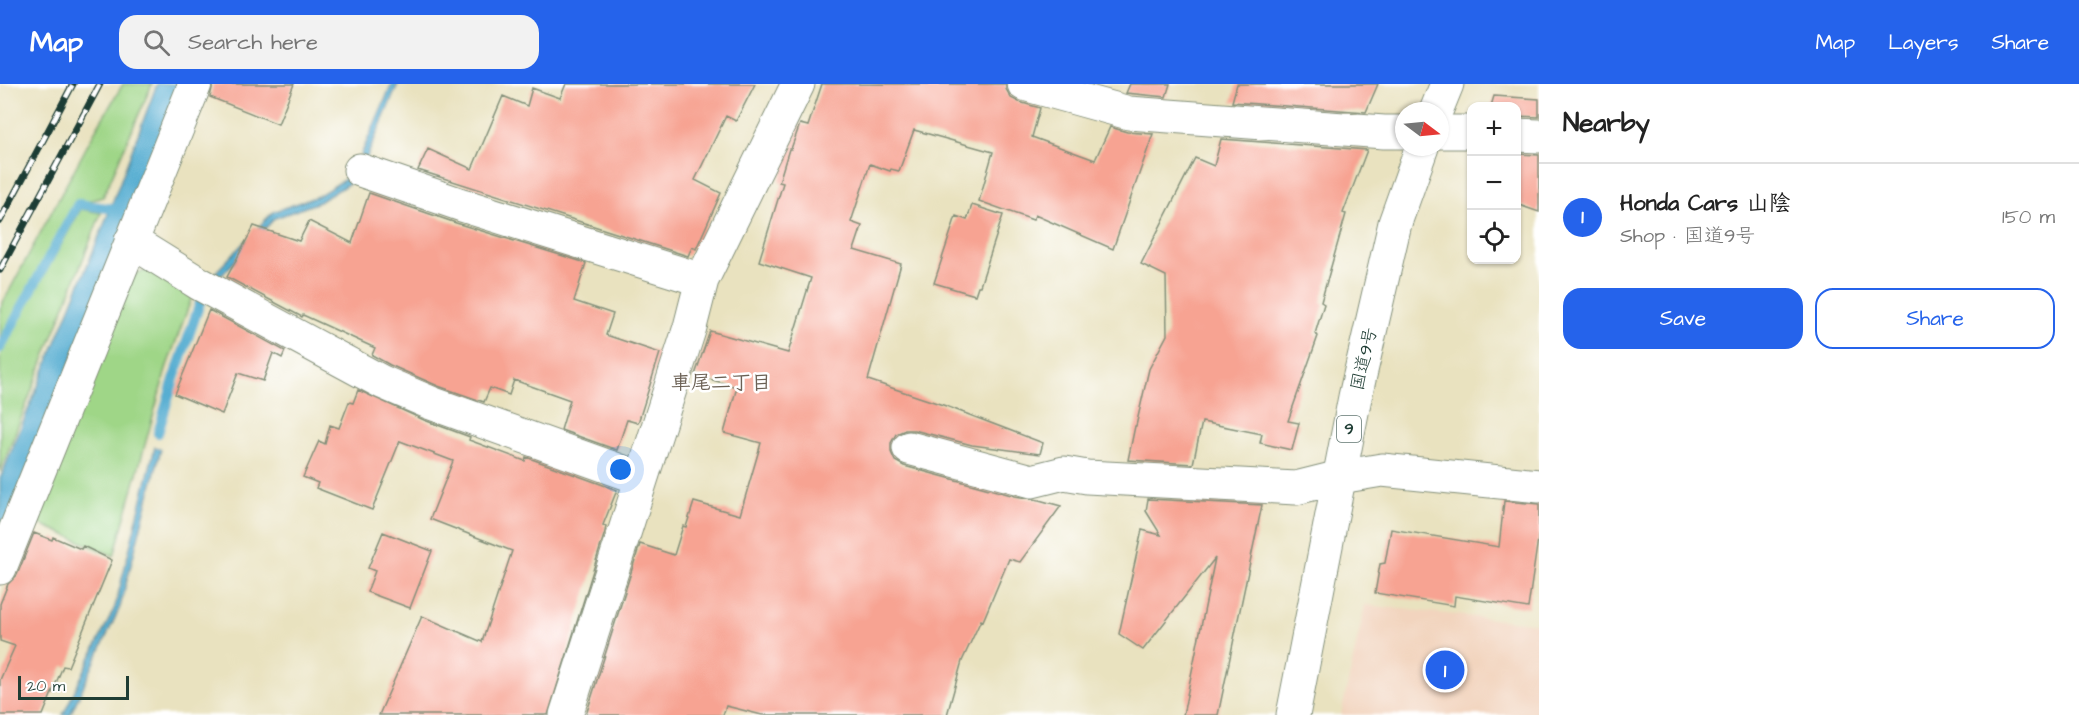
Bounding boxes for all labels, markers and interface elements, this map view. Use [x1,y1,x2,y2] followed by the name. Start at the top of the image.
[119,15,539,69] search box
[30,23,83,62] text: Map
[140,26,173,59] icon: search
[188,27,318,58] text: Search here
[1815,28,1855,57] text: Map
[1888,28,1958,57] text: Layers
[1991,28,2049,57] text: Share
[1395,102,1449,156] north arrow
[1467,102,1521,264] map controls
[1467,102,1521,156] button: +
[1563,105,1650,141] text: Nearby
[1467,156,1521,210] button: −
[1620,188,1791,219] text: Honda Cars 山陰
[1581,203,1584,231] text: 1
[2002,203,2055,231] text: 150 m
[1467,210,1521,264] button: locate
[1620,222,1755,250] text: Shop · 国道9号
[1563,288,1803,349] button: Save
[1815,288,2055,349] button: Share
[1345,325,1383,393] street label: 国道9号
[671,369,771,397] district label: 車尾二丁目
[1337,416,1361,442] road number: 9
[606,455,635,484] your location
[1426,648,1464,692] pin: 1
[18,673,129,700] scale bar
[27,675,65,697] text: 20 m

